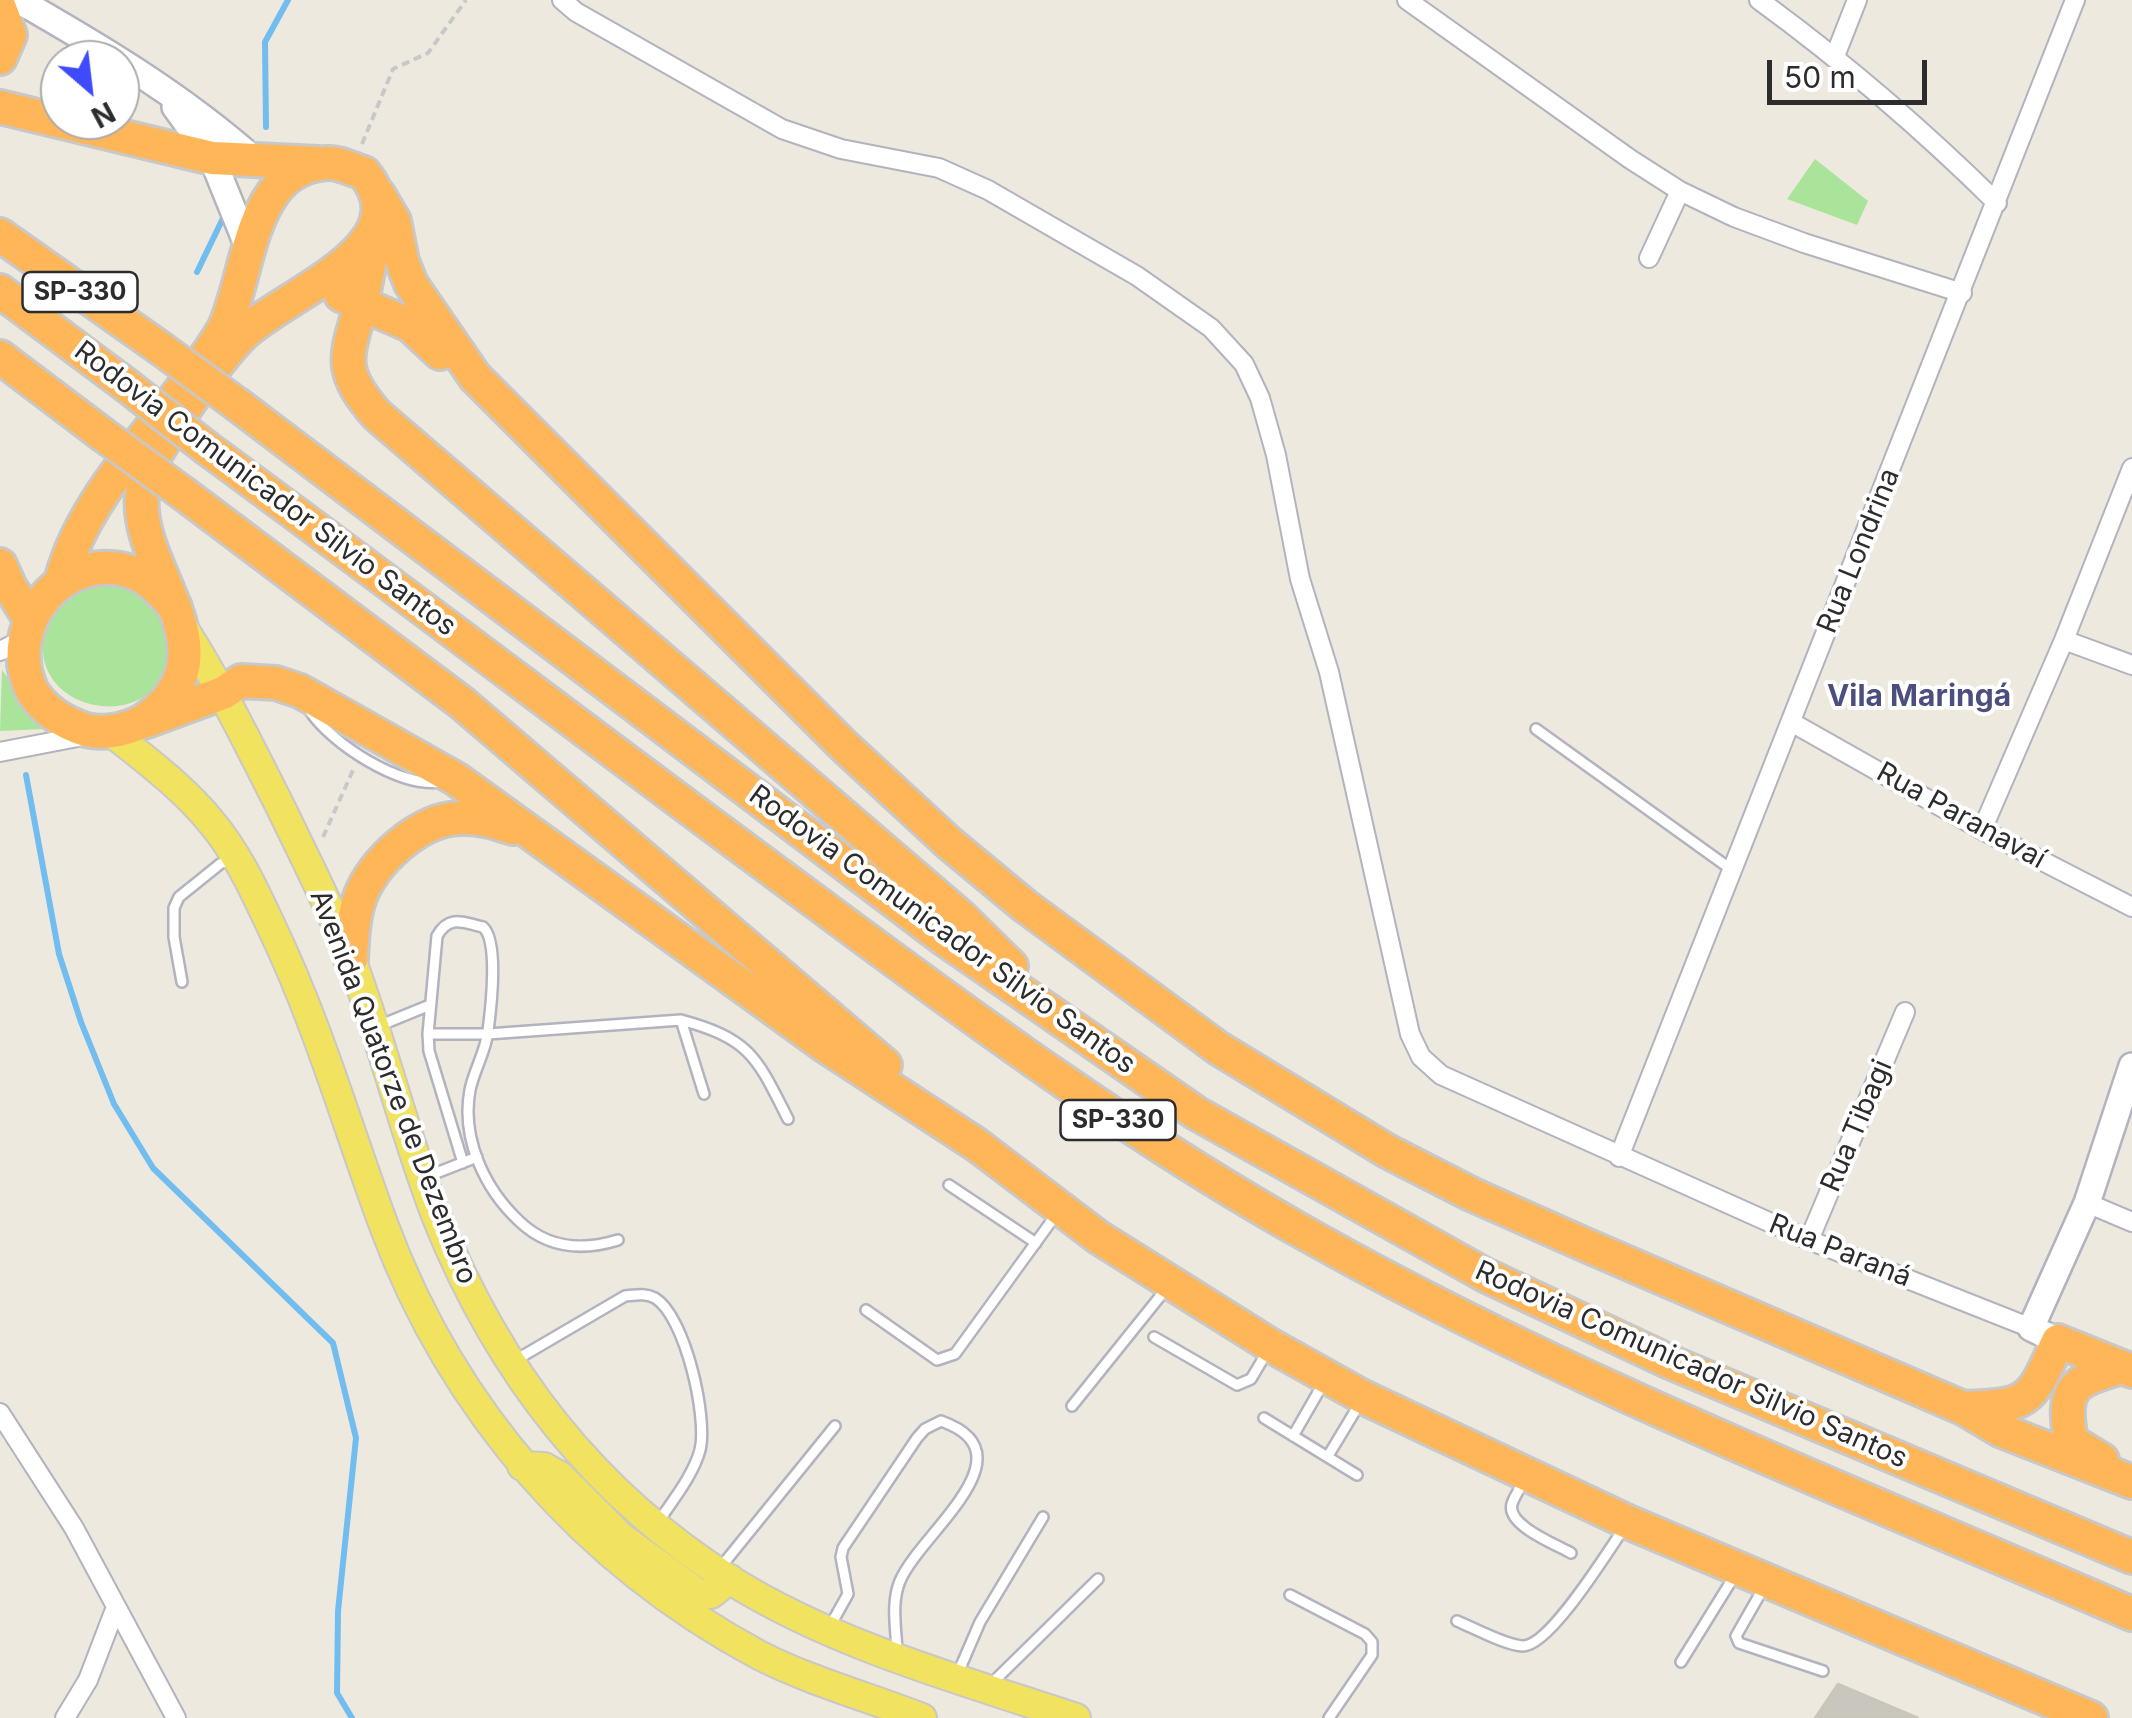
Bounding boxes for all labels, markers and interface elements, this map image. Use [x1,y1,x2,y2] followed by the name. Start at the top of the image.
[40,40,140,140] north arrow
[1772,40,1932,102] scale bar
[1784,59,1856,95] text: 50 m
[86,95,121,135] text: N
[22,272,138,312] road number: SP-330
[67,334,463,644] street label: Rodovia Comunicador Silvio Santos
[1811,464,1907,638] street label: Rua Londrina
[1827,679,2011,715] district label: Vila Maringá
[1871,756,2051,876] street label: Rua Paranavaí
[742,778,1142,1082] street label: Rodovia Comunicador Silvio Santos
[302,885,484,1289] street label: Avenida Quatorze de Dezembro
[1814,1055,1900,1197] street label: Rua Tibagi
[1060,1100,1176,1140] road number: SP-330
[1764,1207,1916,1295] street label: Rua Paraná
[1470,1254,1912,1476] street label: Rodovia Comunicador Silvio Santos

